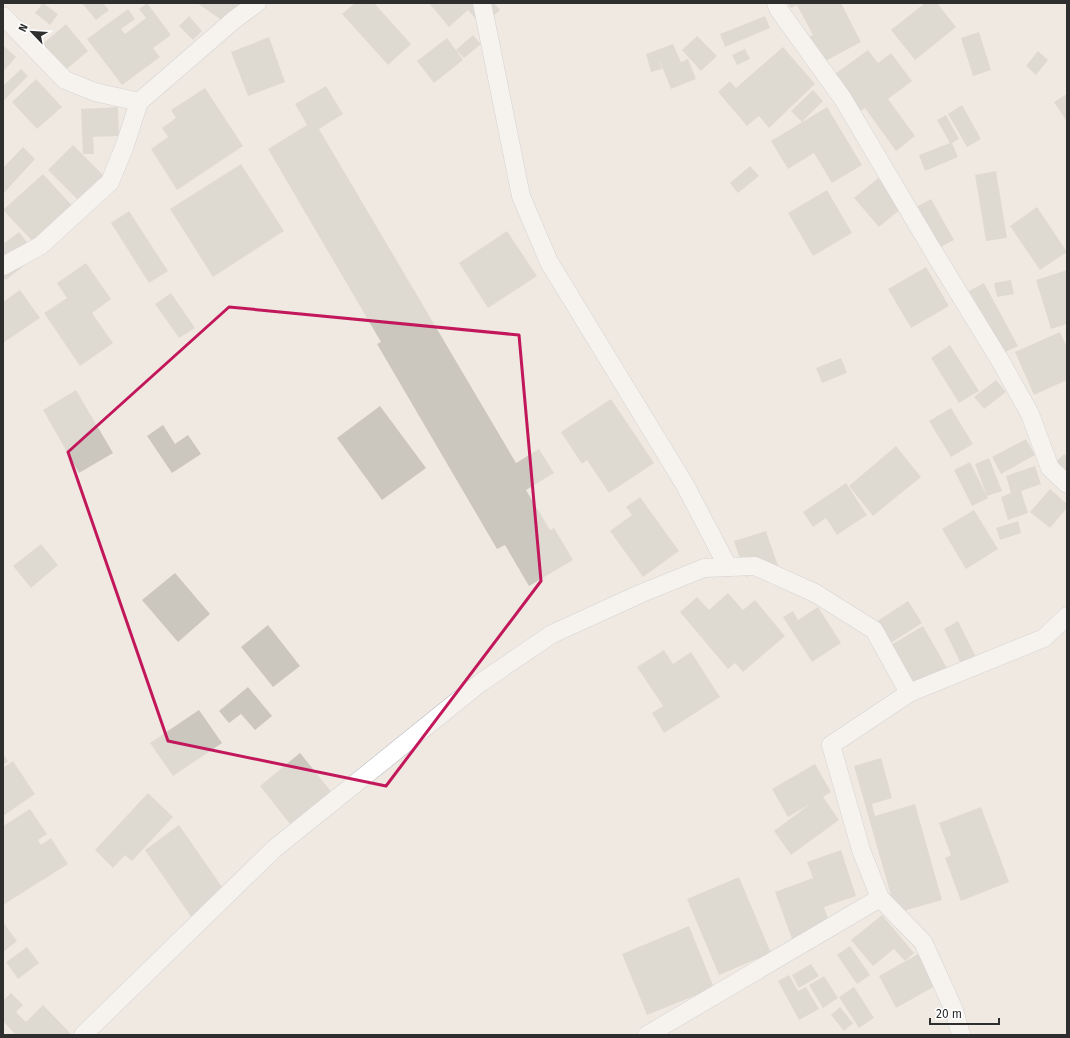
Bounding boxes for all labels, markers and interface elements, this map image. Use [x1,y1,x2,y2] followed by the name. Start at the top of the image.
[12,12,52,52] north arrow
[16,22,31,34] text: N
[930,1000,999,1026] scale bar
[936,1007,962,1021] text: 20 m

